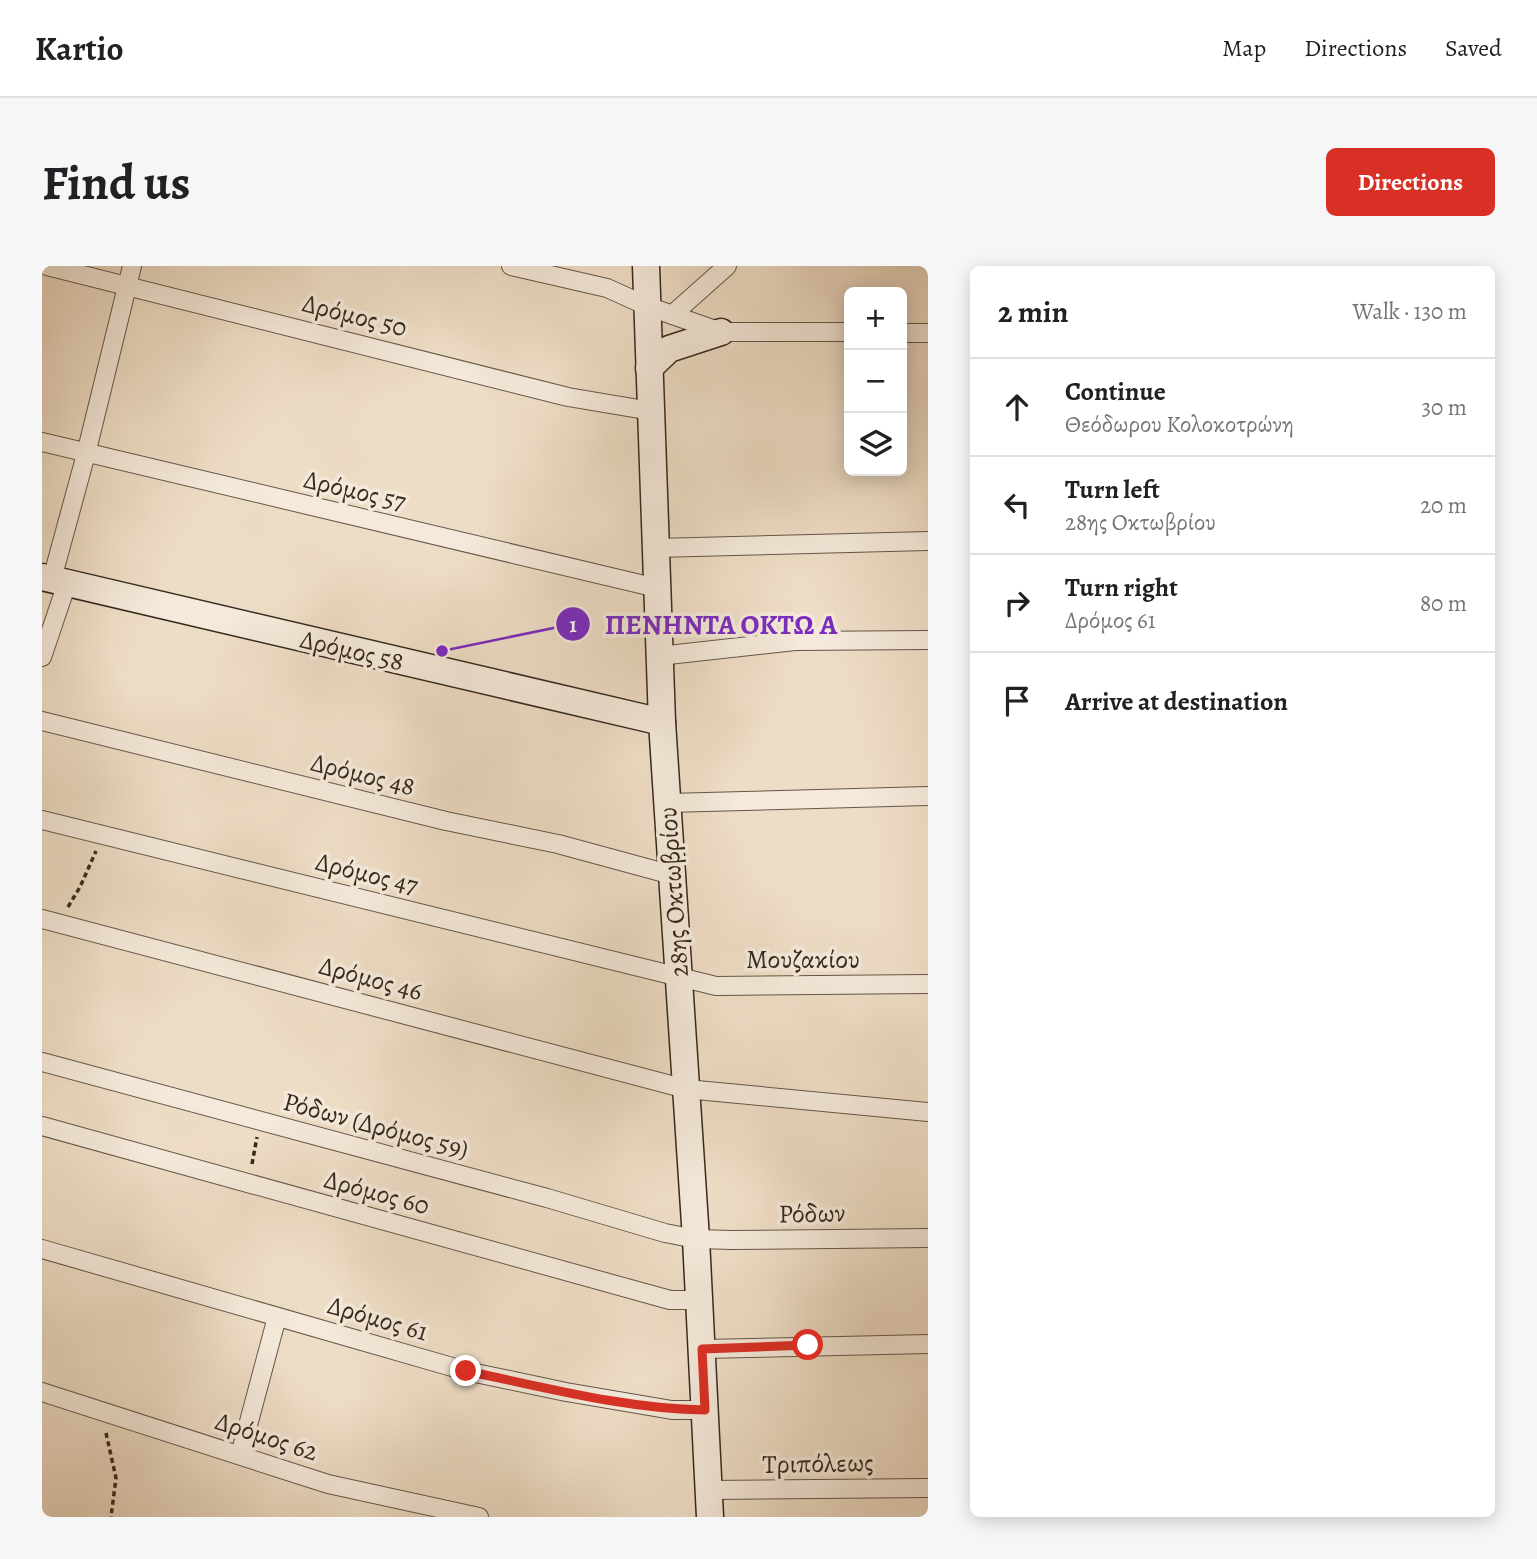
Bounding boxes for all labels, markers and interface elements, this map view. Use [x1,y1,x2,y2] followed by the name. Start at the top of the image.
[35,26,123,71] text: Kartio
[1222,32,1266,64] text: Map
[1304,32,1407,64] text: Directions
[1445,32,1502,64] text: Saved
[1326,148,1495,216] button: Directions
[42,149,190,216] text: Find us
[299,286,411,345] street label: Δρόμος 50
[844,287,907,476] map controls
[844,287,907,350] button: +
[998,292,1068,332] text: 2 min
[1353,296,1467,327] text: Walk · 130 m
[844,350,907,413] button: −
[1065,374,1166,409] text: Continue
[998,388,1036,426] icon: ahead
[1421,392,1467,423] text: 30 m
[1065,409,1294,440] text: Θεόδωρου Κολοκοτρώνη
[844,413,907,476] button: layers
[300,462,409,519] street label: Δρόμος 57
[1065,472,1160,507] text: Turn left
[998,486,1036,524] icon: left
[1420,490,1467,521] text: 20 m
[1065,507,1216,538] text: 28ης Οκτωβρίου
[1065,570,1178,605] text: Turn right
[998,584,1036,622] icon: right
[1420,588,1467,619] text: 80 m
[556,600,851,649] callout: ΠΕΝΗΝΤΑ ΟΚΤΩ Α
[1065,605,1156,636] text: Δρόμος 61
[605,606,838,644] text: ΠΕΝΗΝΤΑ ΟΚΤΩ Α
[569,611,577,639] text: 1
[297,622,407,679] street label: Δρόμος 58
[998,682,1036,720] icon: arrive
[1065,684,1288,719] text: Arrive at destination
[307,745,418,804] street label: Δρόμος 48
[650,806,697,978] street label: 28ης Οκτωβρίου
[312,844,422,903] street label: Δρόμος 47
[746,942,860,977] street label: Μουζακίου
[315,948,426,1009] street label: Δρόμος 46
[279,1084,472,1167] street label: Ρόδων (Δρόμος 59)
[320,1162,433,1223] street label: Δρόμος 60
[778,1195,846,1232] street label: Ρόδων
[324,1288,432,1349] street label: Δρόμος 61
[792,1329,823,1360] route start
[450,1355,481,1386] route end
[211,1403,323,1469] street label: Δρόμος 62
[762,1445,874,1482] street label: Τριπόλεως

